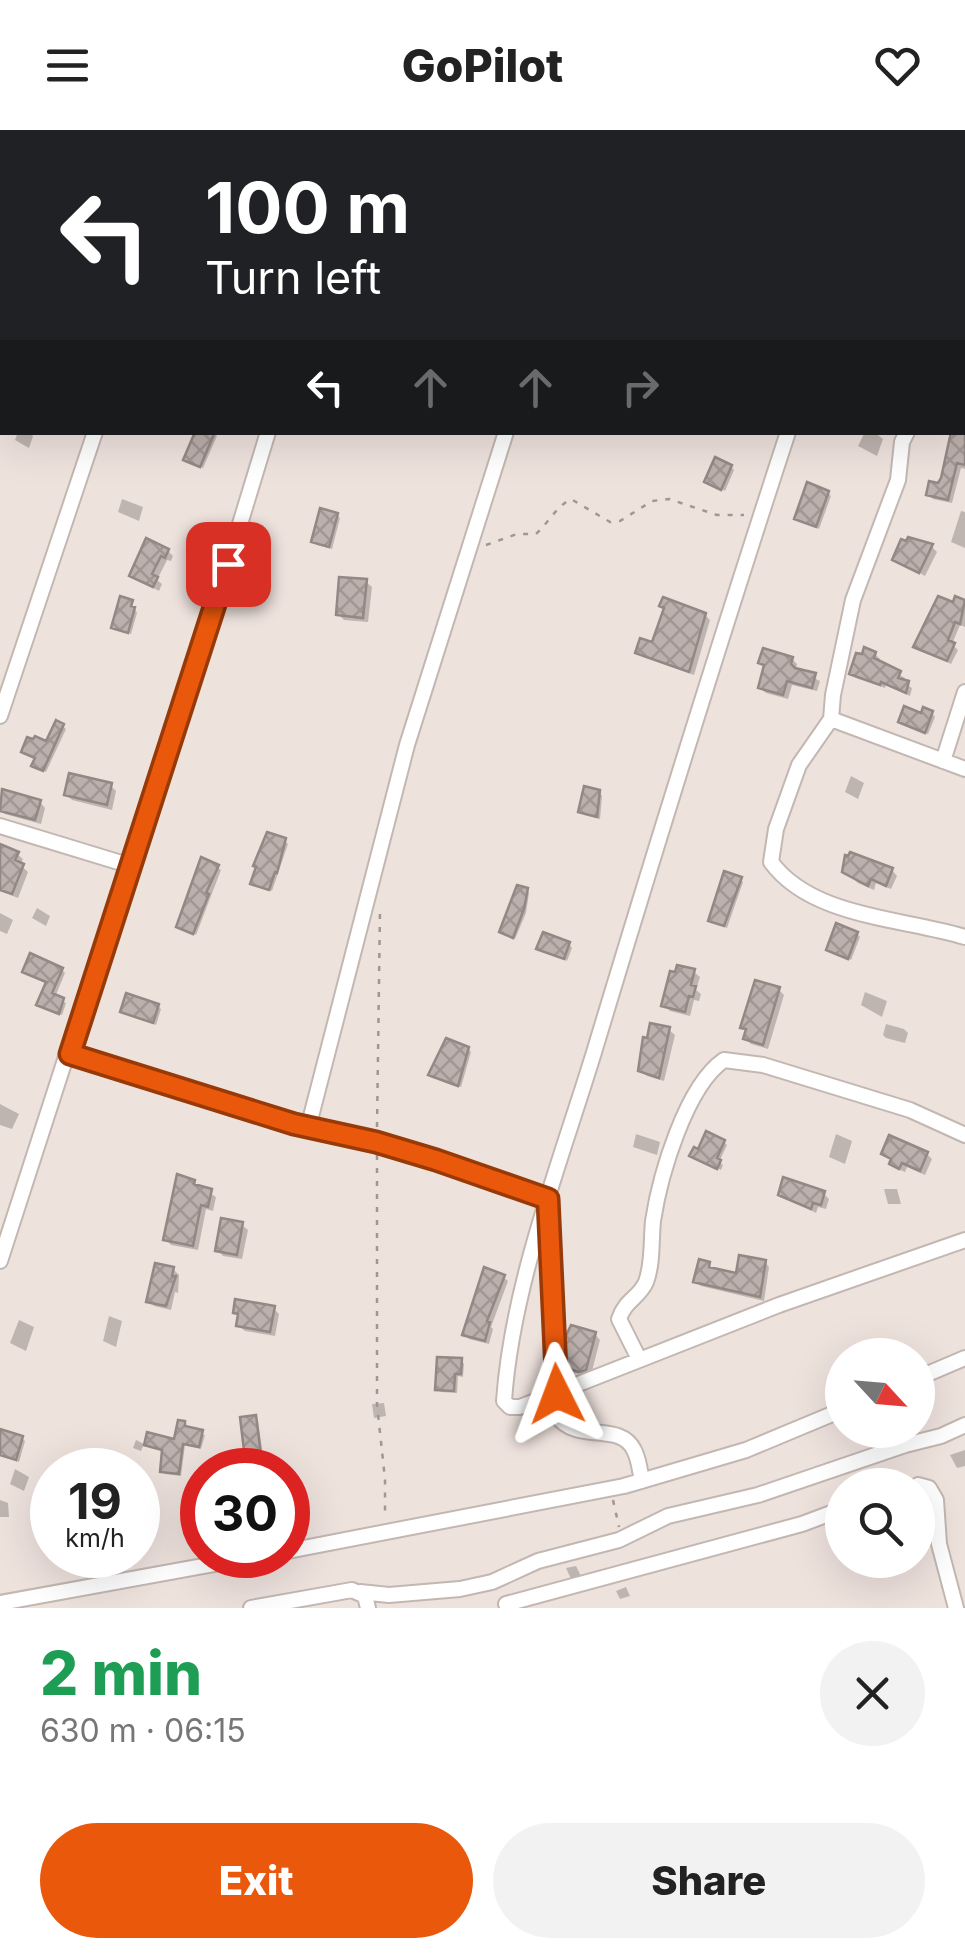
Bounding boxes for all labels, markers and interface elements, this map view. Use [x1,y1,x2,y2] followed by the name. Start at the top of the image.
[40,38,95,93] icon: menu
[402,38,563,93] text: GoPilot
[870,38,925,93] icon: heart
[205,165,410,250] text: 100 m
[40,170,170,300] icon: left
[205,250,381,305] text: Turn left
[298,360,353,415] icon: left
[403,360,458,415] icon: ahead
[508,360,563,415] icon: ahead
[613,360,668,415] icon: right
[186,522,271,607] pin
[201,537,256,592] icon: arrive
[825,1338,935,1448] north arrow
[825,1338,935,1578] map controls
[505,1342,609,1446] position arrow
[180,1448,310,1578] speed limit sign: 30
[825,1468,935,1578] button: search
[68,1471,122,1531] text: 19
[65,1523,125,1553] text: km/h
[40,1637,202,1709] text: 2 min
[820,1641,925,1746] button: close
[40,1711,246,1750] text: 630 m · 06:15
[40,1823,473,1938] button: Exit
[493,1823,925,1938] button: Share

